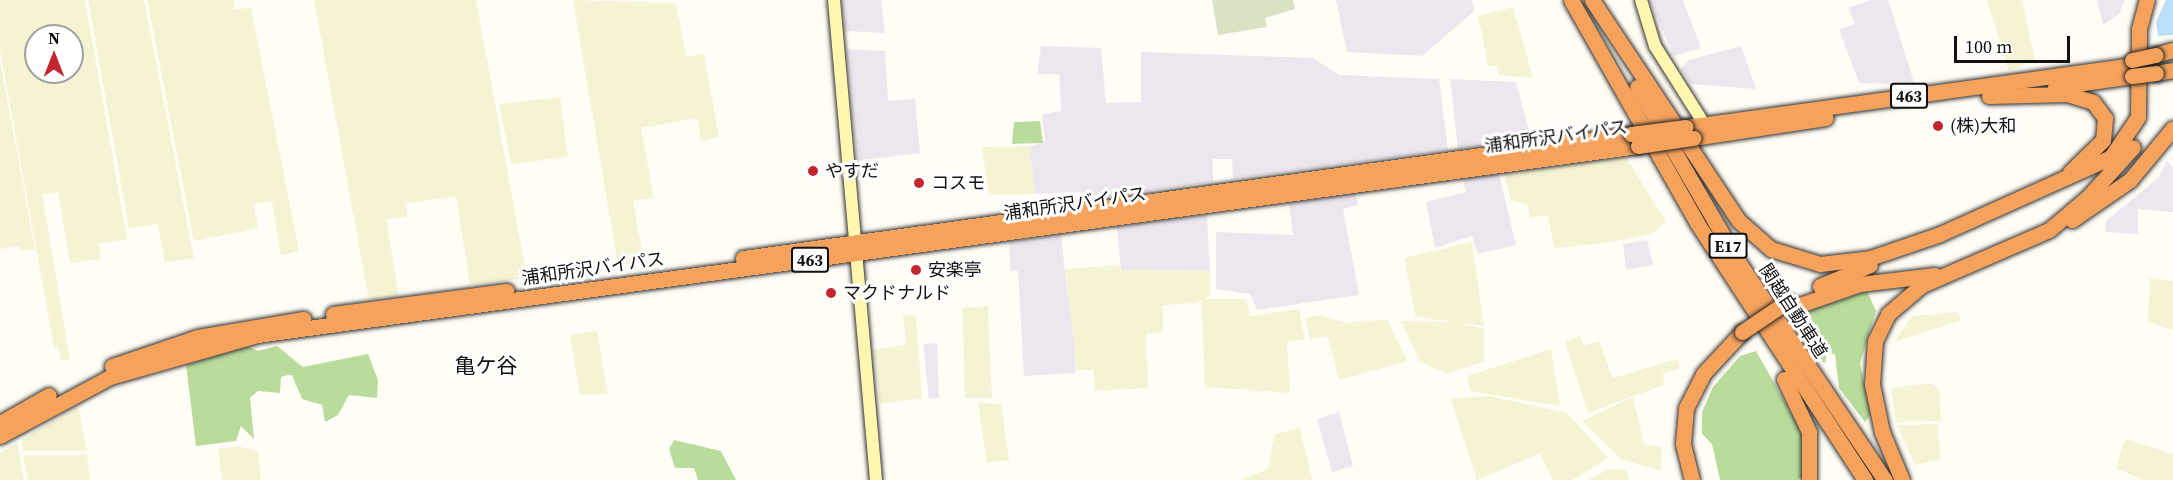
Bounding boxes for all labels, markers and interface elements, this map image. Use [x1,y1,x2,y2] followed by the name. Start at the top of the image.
[24,24,84,84] north arrow
[1957,24,2072,62] scale bar
[48,27,60,49] text: N
[1965,34,2012,59] text: 100 m
[1890,83,1928,109] road number: 463
[1950,115,2016,137] place label: (株)大和
[1483,116,1629,158] street label: 浦和所沢バイパス
[1931,119,1945,133] marker: (株)大和
[825,160,879,182] place label: やすだ
[806,164,820,178] marker: やすだ
[931,172,985,194] place label: コスモ
[912,176,926,190] marker: コスモ
[1002,183,1148,225] street label: 浦和所沢バイパス
[1708,233,1748,259] road number: E17
[790,247,830,273] road number: 463
[520,248,666,290] street label: 浦和所沢バイパス
[928,259,982,281] place label: 安楽亭
[1755,260,1831,362] street label: 関越自動車道
[909,263,923,277] marker: 安楽亭
[843,282,951,304] place label: マクドナルド
[824,286,838,300] marker: マクドナルド
[455,353,517,379] district label: 亀ケ谷

